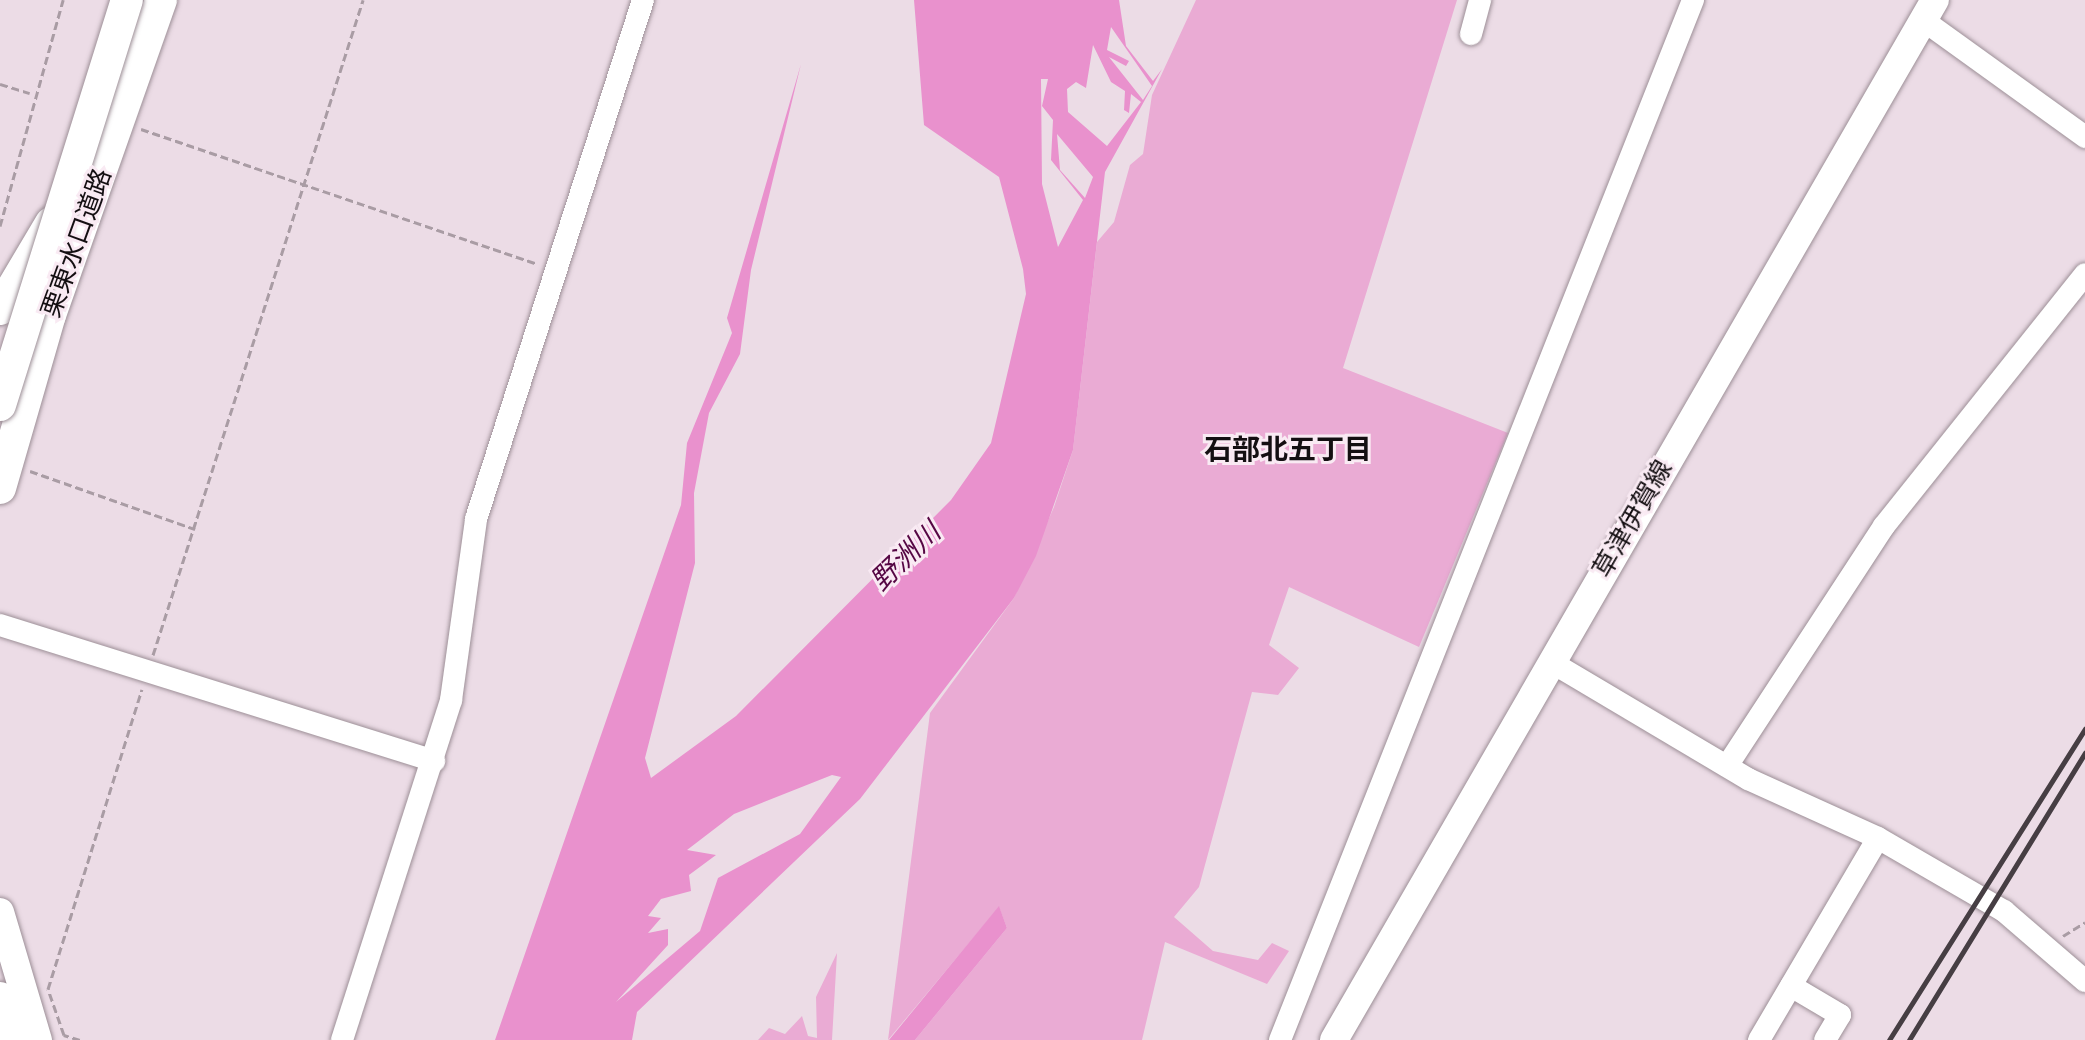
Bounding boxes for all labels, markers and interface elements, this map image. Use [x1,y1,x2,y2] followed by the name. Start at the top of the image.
[36,164,118,322] street label: 栗東水口道路
[1204,432,1372,466] district label: 石部北五丁目
[1587,455,1679,583] street label: 草津伊賀線
[863,515,947,597] water label: 野洲川

